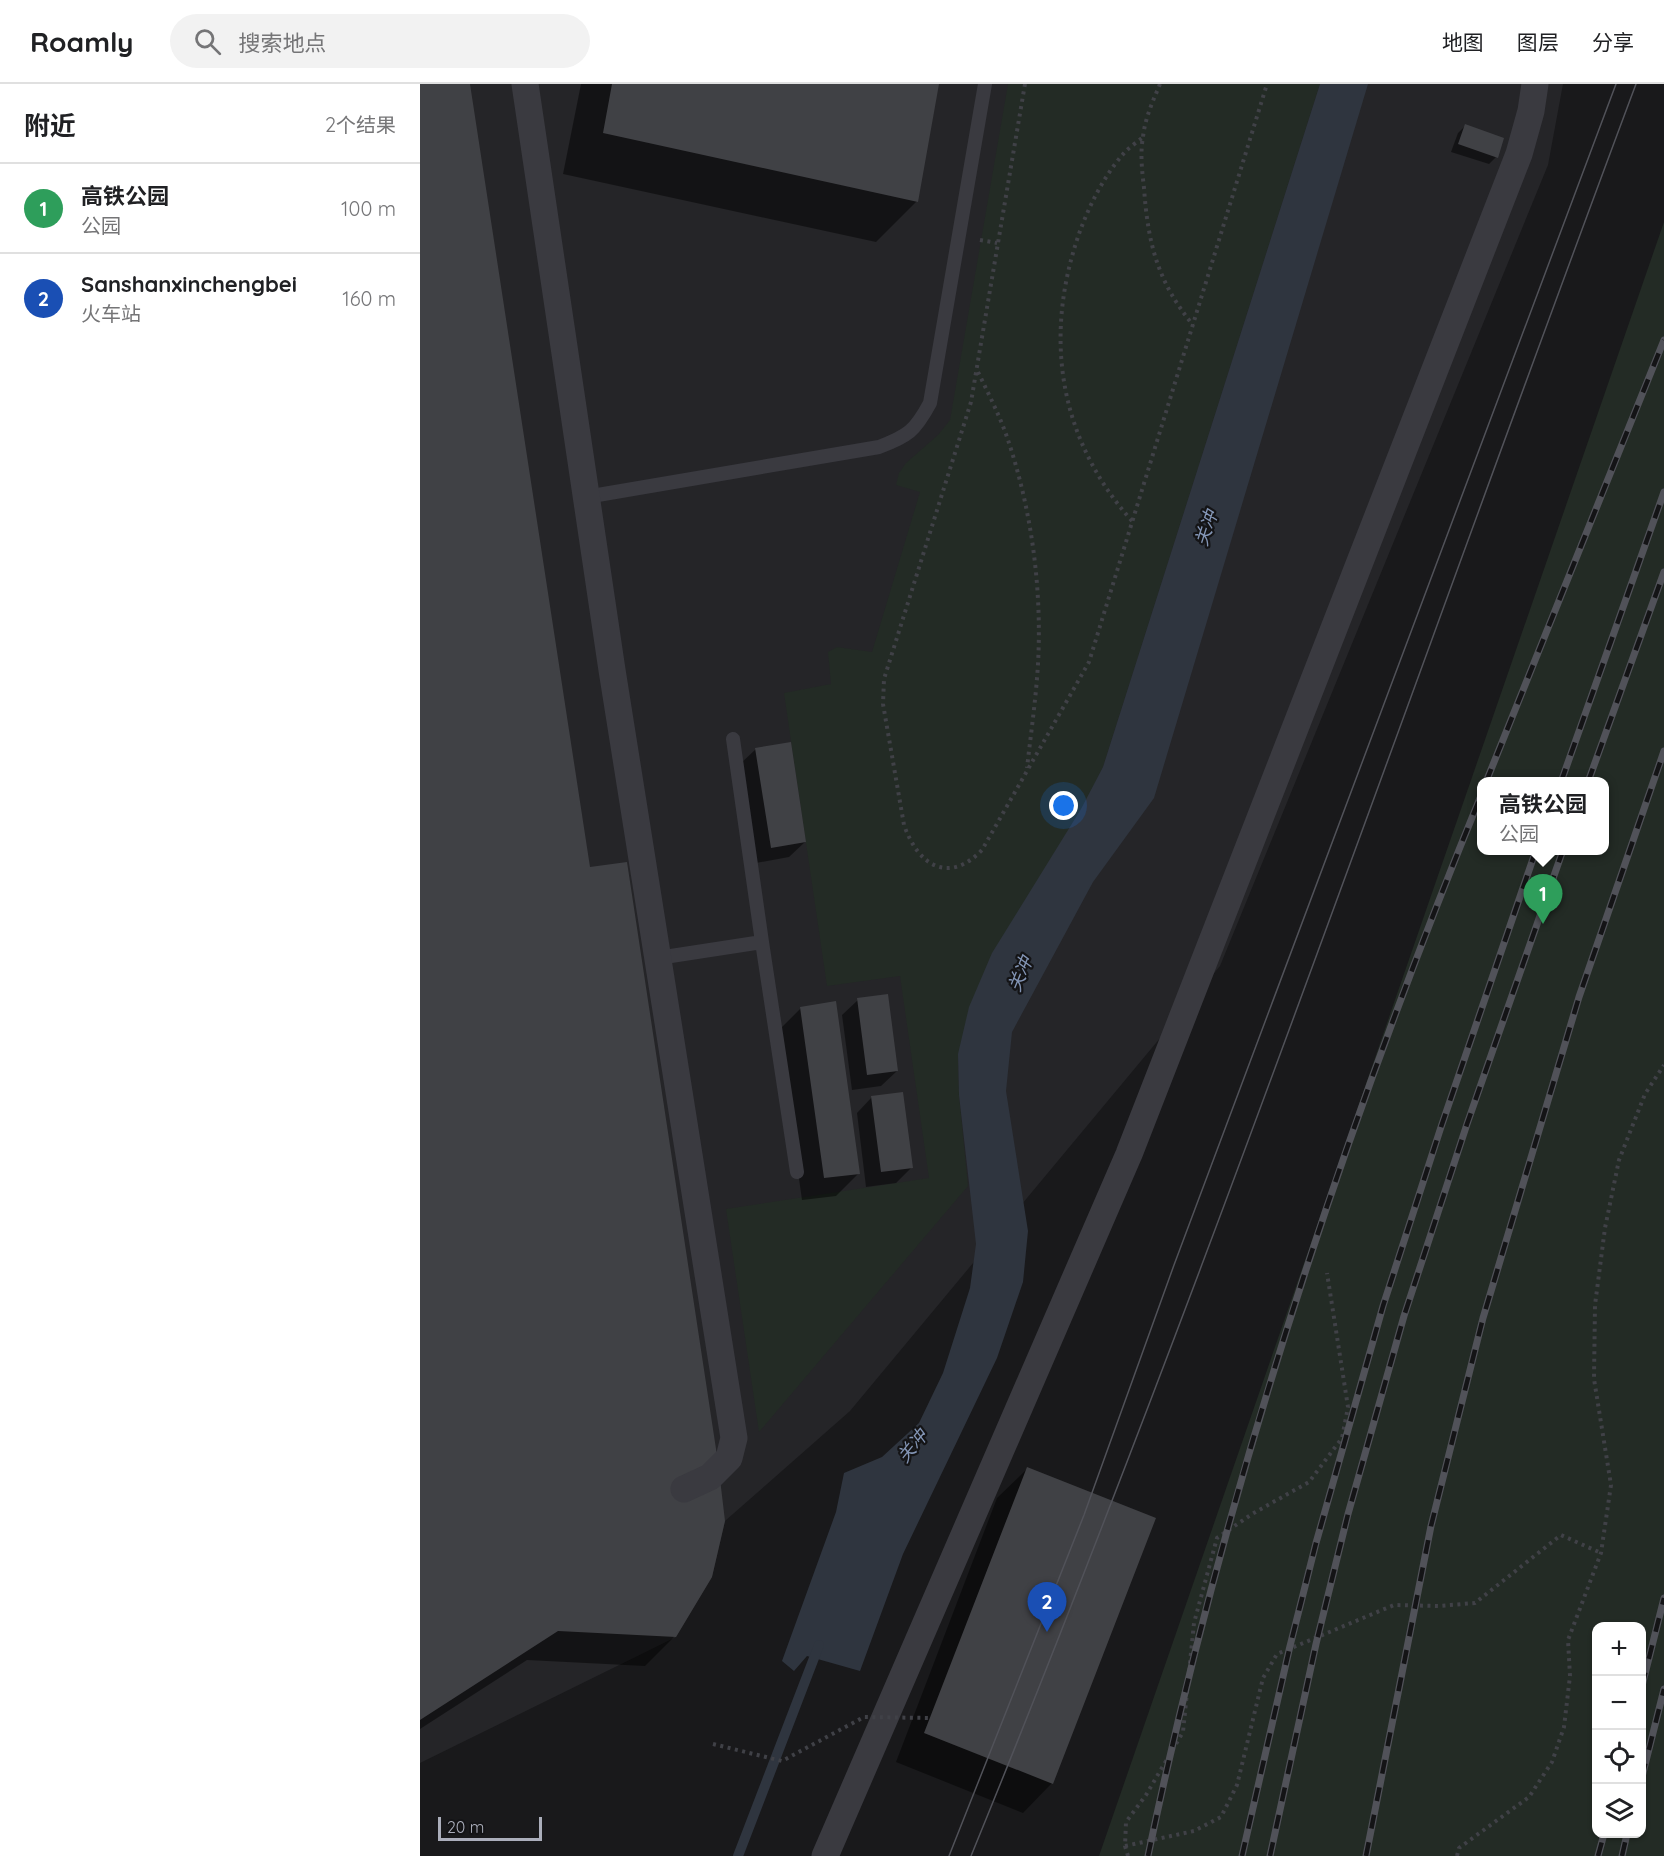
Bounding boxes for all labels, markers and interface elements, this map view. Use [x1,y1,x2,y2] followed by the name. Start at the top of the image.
[170,14,590,68] search box
[30,24,134,59] text: Roamly
[191,25,224,58] icon: search
[239,29,327,57] text: 搜索地点
[1442,29,1484,55] text: 地图
[1517,29,1559,55] text: 图层
[1592,29,1634,55] text: 分享
[24,109,76,142] text: 附近
[325,112,396,137] text: 2个结果
[81,182,169,210] text: 高铁公园
[40,196,47,221] text: 1
[341,196,396,221] text: 100 m
[81,213,121,238] text: 公园
[81,270,297,298] text: Sanshanxinchengbei
[38,286,49,311] text: 2
[342,286,396,311] text: 160 m
[81,301,141,326] text: 火车站
[1190,505,1223,549] water label: 关冲
[1477,777,1609,855] popup
[1499,790,1587,818] text: 高铁公园
[1049,791,1078,820] your location
[1499,821,1539,846] text: 公园
[1524,874,1562,924] pin: 1
[1003,951,1038,995] water label: 关冲
[892,1423,934,1467] water label: 关冲
[1028,1582,1066,1632] pin: 2
[1592,1622,1646,1838] map controls
[1592,1622,1646,1676] button: +
[1592,1676,1646,1730] button: −
[1592,1730,1646,1784] button: locate
[1592,1784,1646,1838] button: layers
[438,1814,542,1842] scale bar
[447,1817,484,1837] text: 20 m

